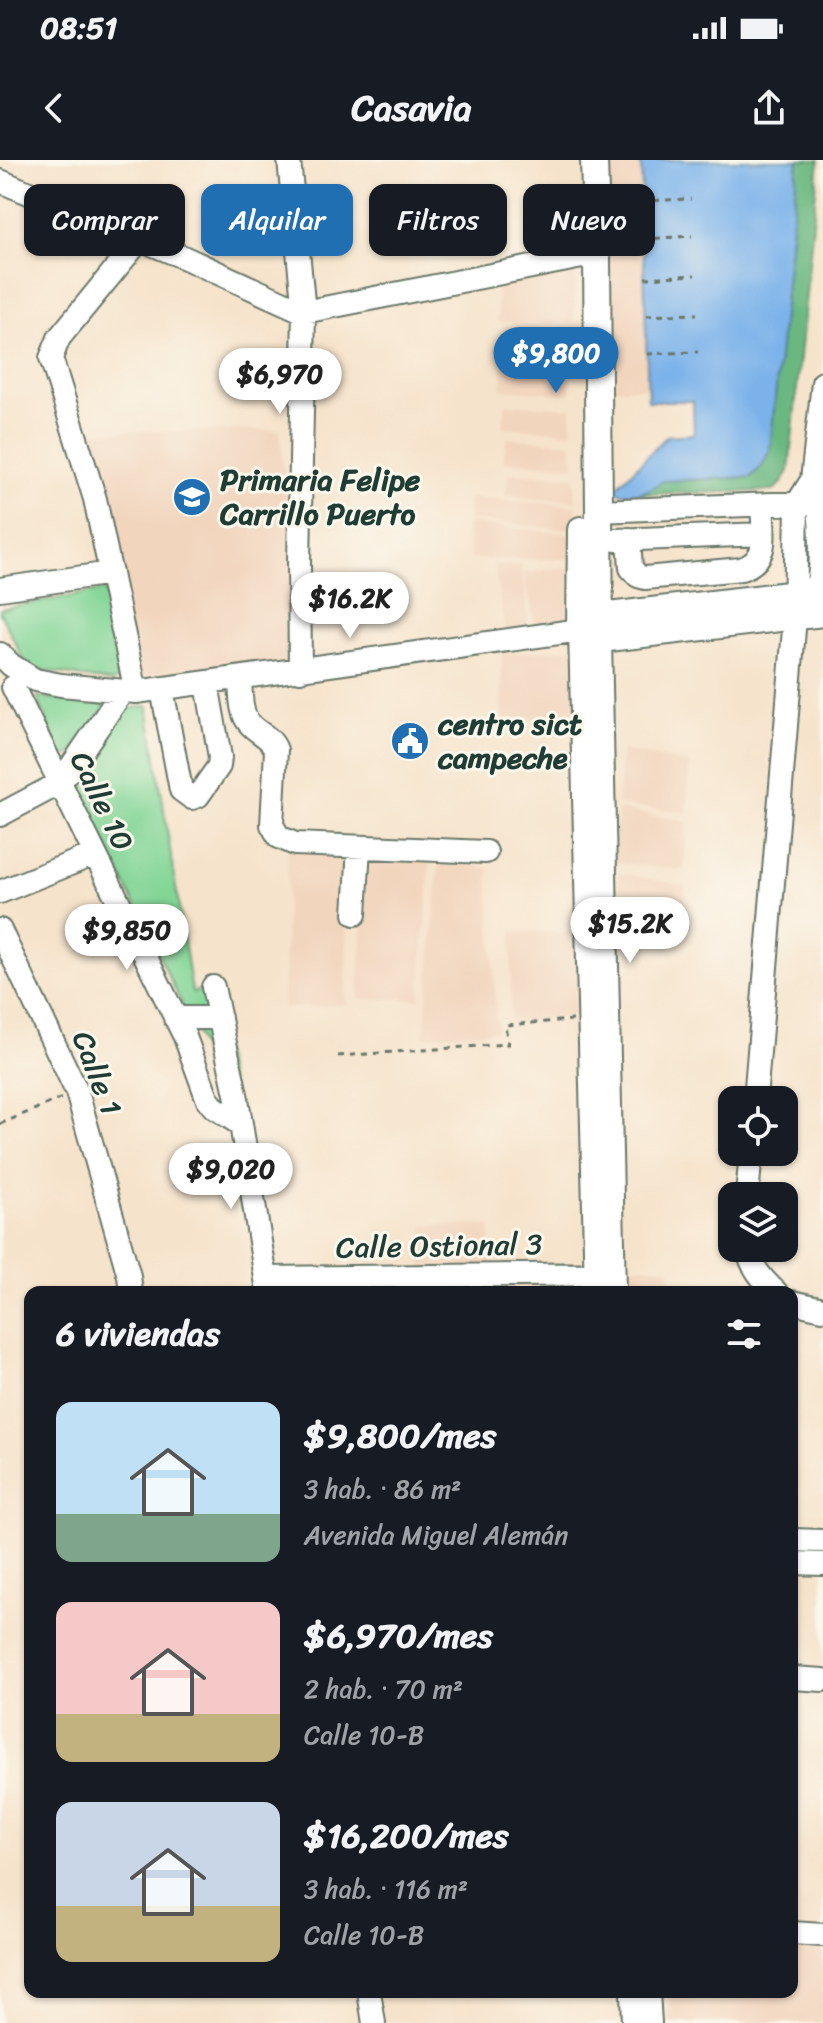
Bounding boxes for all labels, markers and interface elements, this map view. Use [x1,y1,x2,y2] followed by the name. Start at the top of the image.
[40,1,117,55] text: 08:51
[352,76,471,140] text: Casavia
[32,86,76,130] icon: back
[747,86,791,130] icon: share
[24,184,185,256] chip: Comprar
[201,184,353,256] chip: Alquilar
[369,184,507,256] chip: Filtros
[523,184,655,256] chip: Nuevo
[491,327,621,395] pin: $9,800
[512,330,601,376] text: $9,800
[215,348,345,416] pin: $6,970
[237,351,323,397] text: $6,970
[219,453,421,541] place label: Primaria Felipe Carrillo Puerto
[171,476,213,518] school or university icon: Primaria Felipe Carrillo Puerto
[285,572,415,640] pin: $16.2K
[309,575,391,621] text: $16.2K
[437,697,582,785] place label: centro sict campeche
[389,720,431,762] public building icon: centro sict campeche
[55,742,149,860] street label: Calle 10
[565,897,695,965] pin: $15.2K
[588,900,672,946] text: $15.2K
[62,904,192,972] pin: $9,850
[83,907,171,953] text: $9,850
[56,1023,138,1123] street label: Calle 1
[718,1086,798,1262] map controls
[718,1086,798,1166] button: locate
[166,1143,296,1211] pin: $9,020
[187,1146,275,1192] text: $9,020
[718,1182,798,1262] button: layers
[335,1217,543,1275] street label: Calle Ostional 3
[56,1304,220,1364] text: 6 viviendas
[722,1312,766,1356] icon: filters
[304,1406,496,1466] text: $9,800/mes
[120,1434,216,1530] icon: home
[304,1466,461,1512] text: 3 hab. · 86 m²
[304,1512,568,1558] text: Avenida Miguel Alemán
[304,1606,493,1666] text: $6,970/mes
[120,1634,216,1730] icon: home
[304,1666,463,1712] text: 2 hab. · 70 m²
[304,1712,424,1758] text: Calle 10-B
[304,1806,509,1866] text: $16,200/mes
[120,1834,216,1930] icon: home
[304,1866,468,1912] text: 3 hab. · 116 m²
[304,1912,424,1958] text: Calle 10-B

